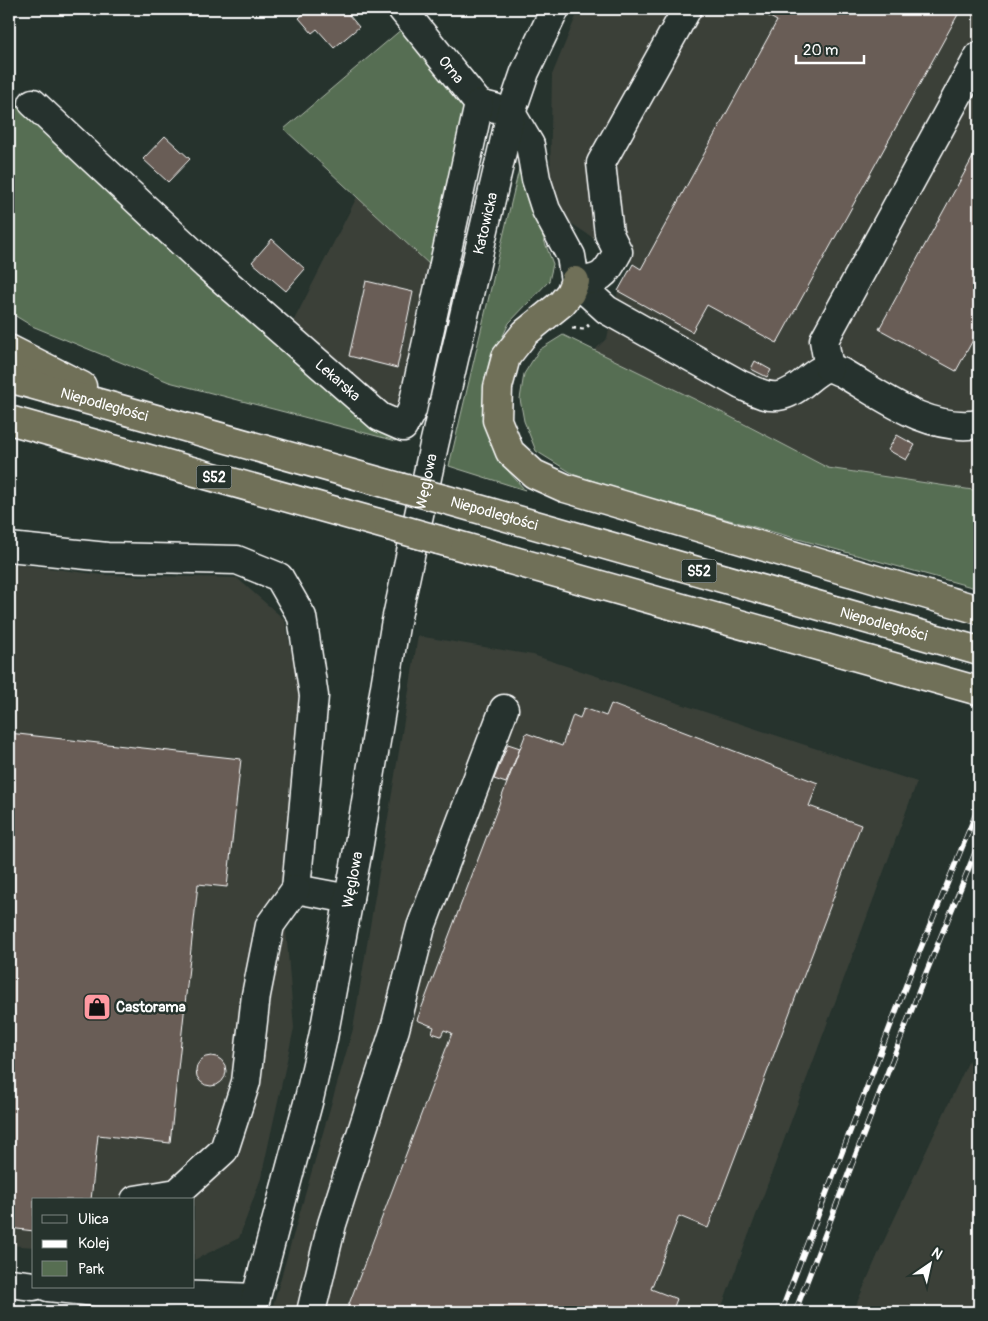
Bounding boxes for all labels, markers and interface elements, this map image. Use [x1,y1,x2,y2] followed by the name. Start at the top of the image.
[796,32,863,64] scale bar
[803,41,838,60] text: 20 m
[434,52,468,88] street label: Orna
[469,191,502,256] street label: Katowicka
[311,355,364,406] street label: Lekarska
[58,384,150,426] street label: Niepodległości
[411,452,442,512] street label: Węglowa
[196,466,232,488] road number: S52
[448,492,540,535] street label: Niepodległości
[682,560,716,582] road number: S52
[838,603,930,646] street label: Niepodległości
[338,850,367,910] street label: Węglowa
[82,992,112,1022] shop icon: Castorama
[116,998,186,1017] place label: Castorama
[32,1198,195,1288] legend
[78,1210,109,1229] text: Ulica
[78,1234,110,1253] text: Kolej
[906,1238,956,1288] north arrow
[928,1244,946,1263] text: N
[78,1260,105,1279] text: Park

